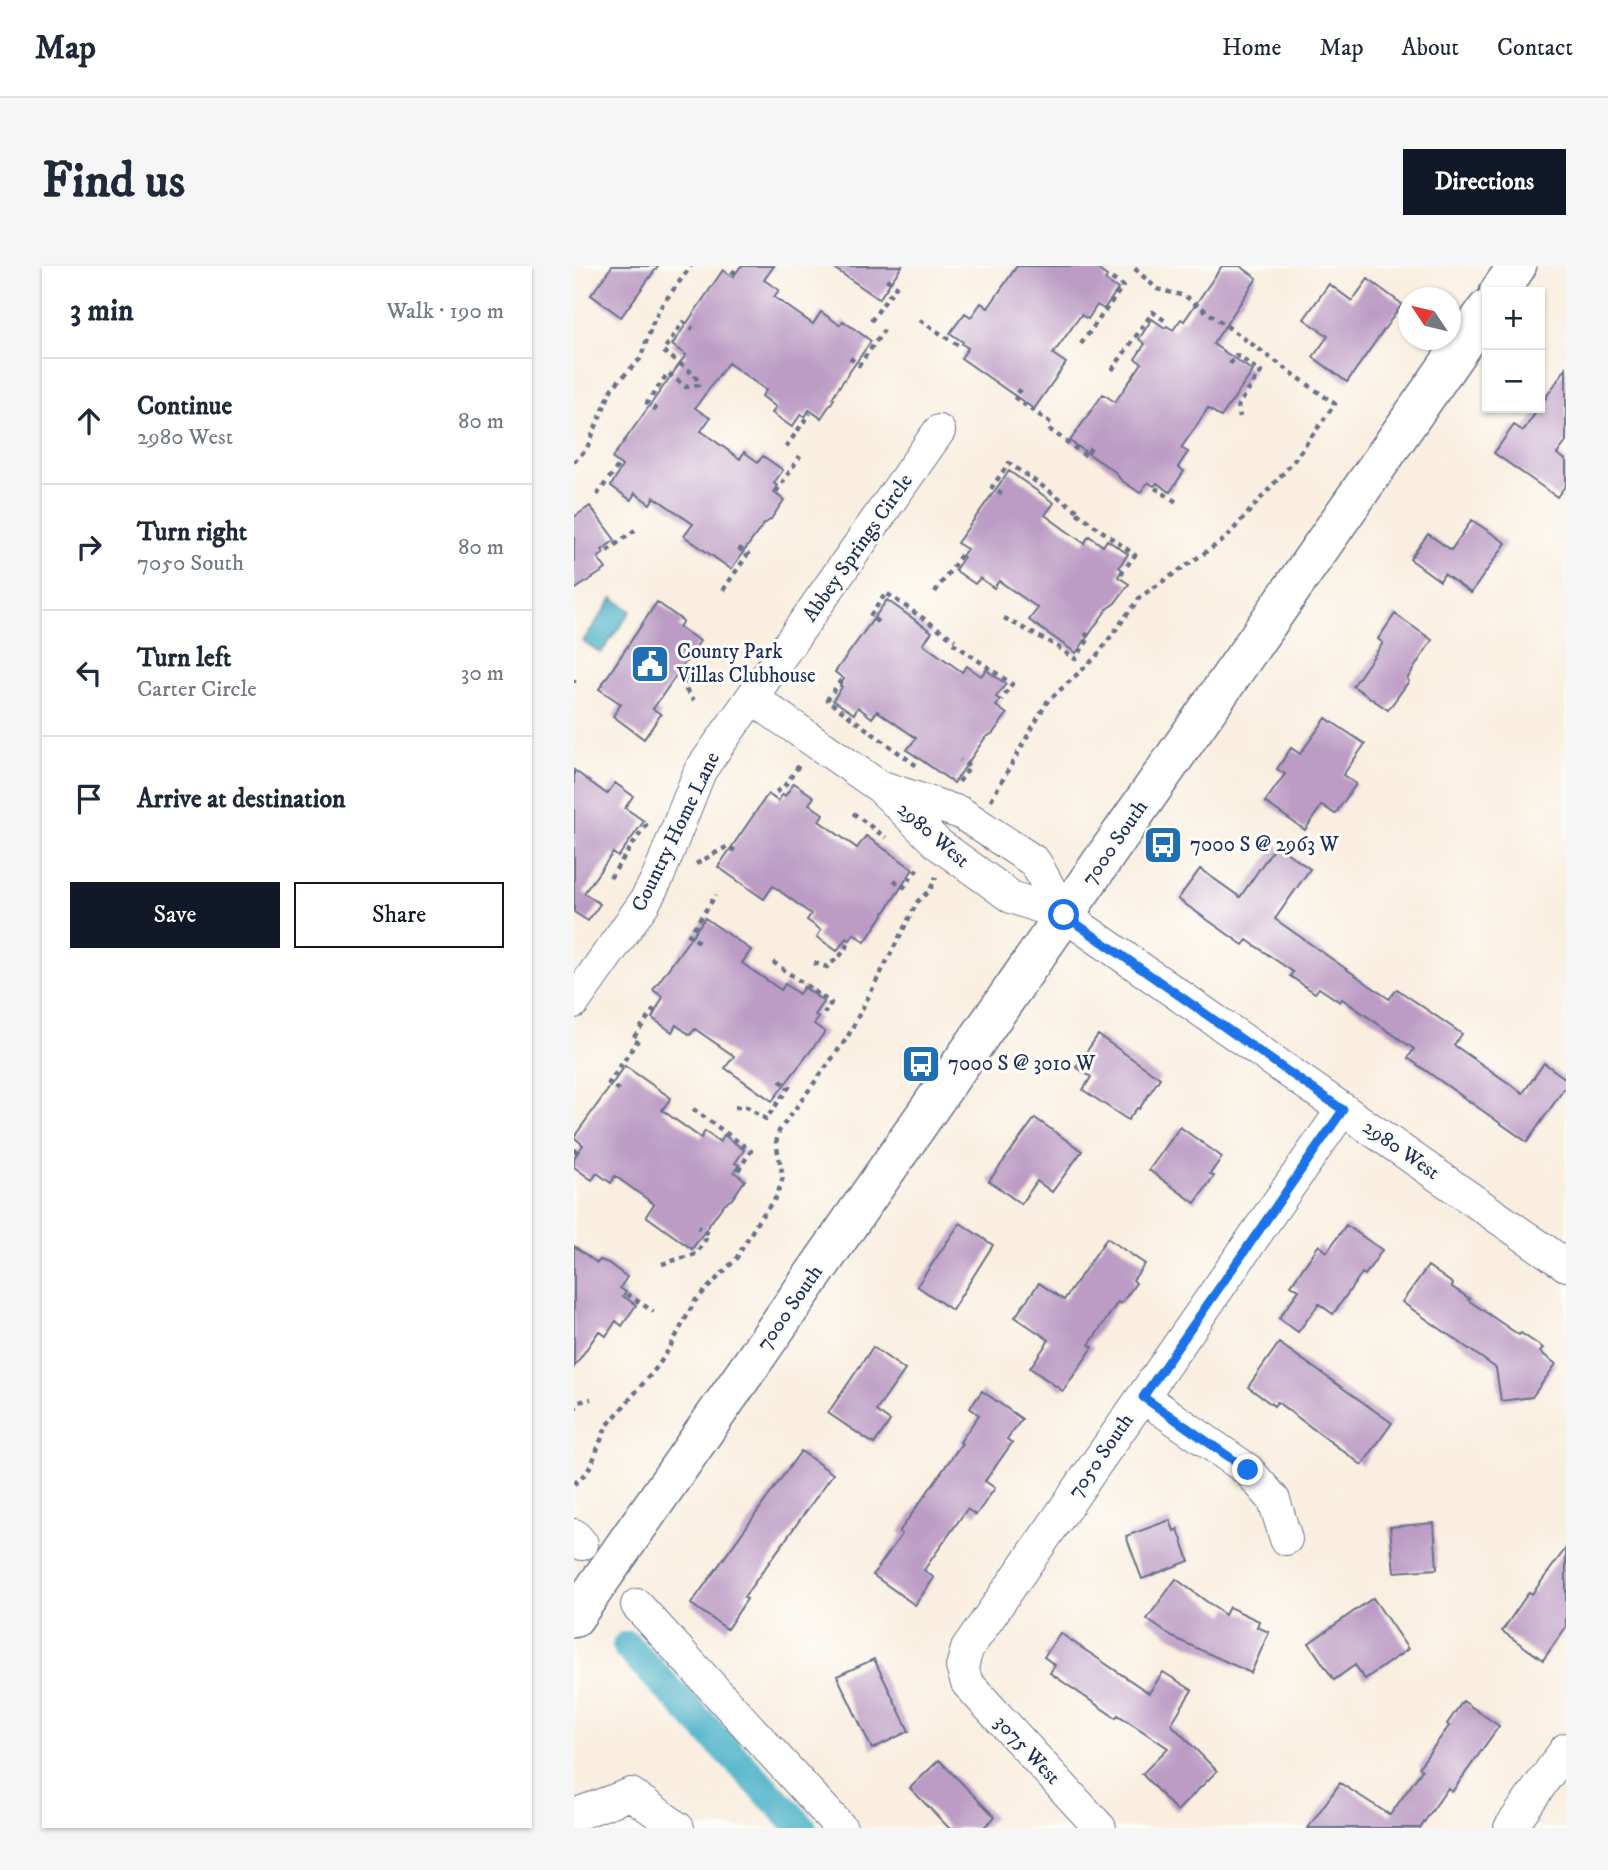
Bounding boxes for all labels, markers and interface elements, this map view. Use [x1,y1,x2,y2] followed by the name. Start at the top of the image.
[35,28,96,69] text: Map
[1222,33,1281,63] text: Home
[1319,33,1364,63] text: Map
[1402,33,1459,63] text: About
[1497,33,1573,63] text: Contact
[1403,149,1566,215] button: Directions
[42,151,185,213] text: Find us
[1398,287,1461,350] north arrow
[1482,287,1545,413] map controls
[1482,287,1545,350] button: +
[70,293,134,330] text: 3 min
[386,297,504,326] text: Walk · 190 m
[1482,350,1545,413] button: −
[137,390,232,423] text: Continue
[70,402,108,440] icon: ahead
[458,407,504,436] text: 80 m
[137,423,233,452] text: 2980 West
[797,469,919,627] street label: Abbey Springs Circle
[137,516,247,549] text: Turn right
[70,528,108,566] icon: right
[458,533,504,562] text: 80 m
[137,549,244,578] text: 7050 South
[676,639,816,689] place label: County Park Villas Clubhouse
[137,642,231,675] text: Turn left
[629,643,671,685] public building icon: County Park Villas Clubhouse
[70,654,108,692] icon: left
[461,659,504,688] text: 30 m
[137,675,257,704] text: Carter Circle
[626,748,726,916] street label: Country Home Lane
[70,780,108,818] icon: arrive
[137,783,346,816] text: Arrive at destination
[1076,795,1154,891] street label: 7000 South
[891,796,975,874] street label: 2980 West
[1142,824,1184,866] bus stop icon: 7000 S @ 2963 W
[1190,832,1339,858] place label: 7000 S @ 2963 W
[70,882,280,948] button: Save
[294,882,504,948] button: Share
[1048,899,1079,930] route start
[900,1043,942,1085] bus stop icon: 7000 S @ 3010 W
[948,1051,1096,1077] place label: 7000 S @ 3010 W
[1358,1114,1445,1186] street label: 2980 West
[751,1260,829,1356] street label: 7000 South
[1062,1409,1140,1503] street label: 7050 South
[1232,1454,1263,1485] route end
[988,1710,1066,1790] street label: 3075 West

